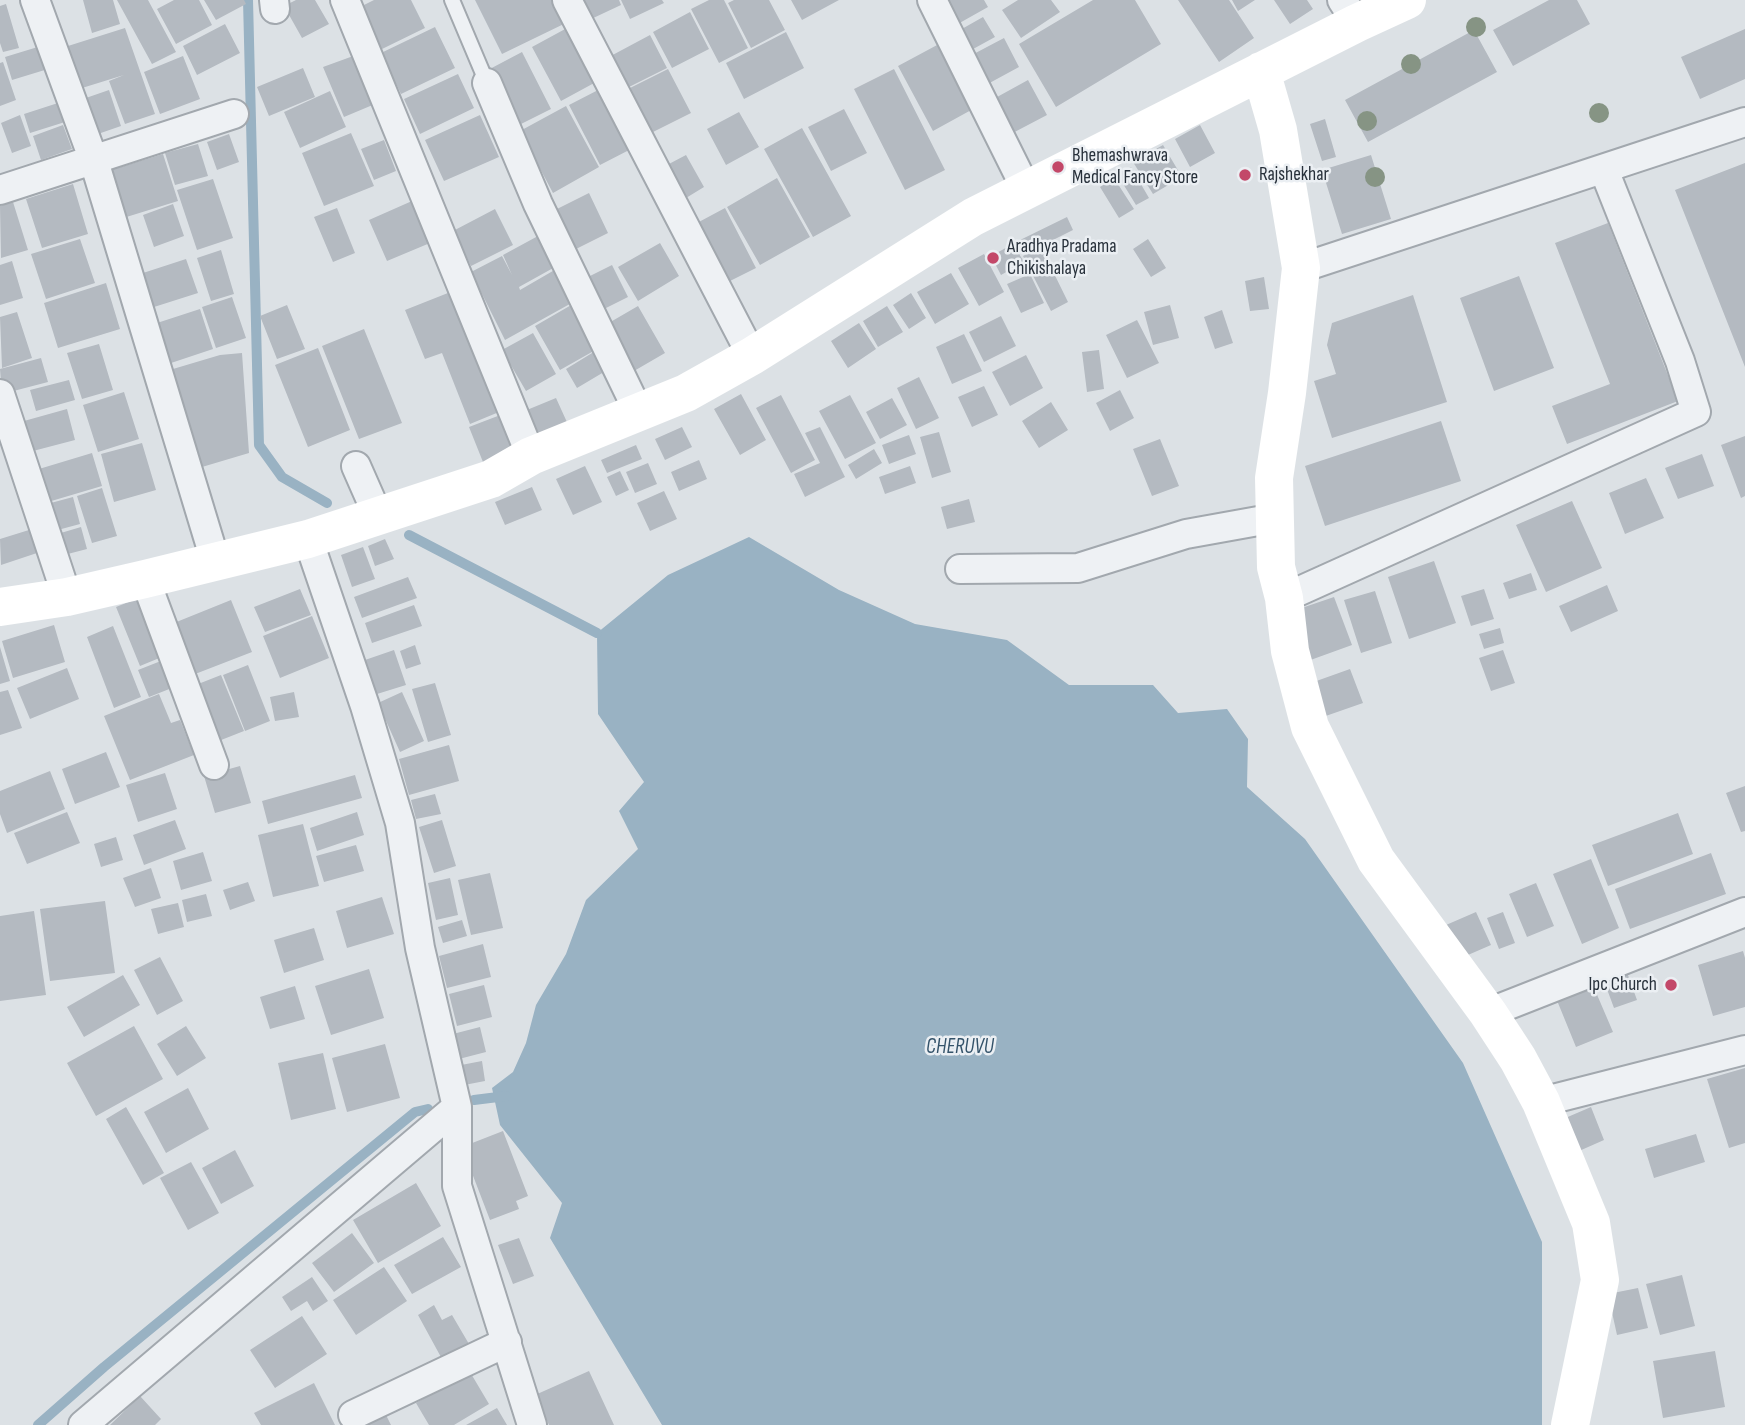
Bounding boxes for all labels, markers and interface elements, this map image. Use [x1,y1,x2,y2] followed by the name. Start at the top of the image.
[1072,145,1198,189] place label: Bhemashwrava Medical Fancy Store
[1050,159,1066,175] marker: Bhemashwrava Medical Fancy Store
[1259,164,1329,186] place label: Rajshekhar
[1237,167,1253,183] marker: Rajshekhar
[1007,236,1117,280] place label: Aradhya Pradama Chikishalaya
[985,250,1001,266] marker: Aradhya Pradama Chikishalaya
[1589,974,1657,996] place label: Ipc Church
[1663,977,1679,993] marker: Ipc Church
[926,1035,994,1061] water label: CHERUVU

